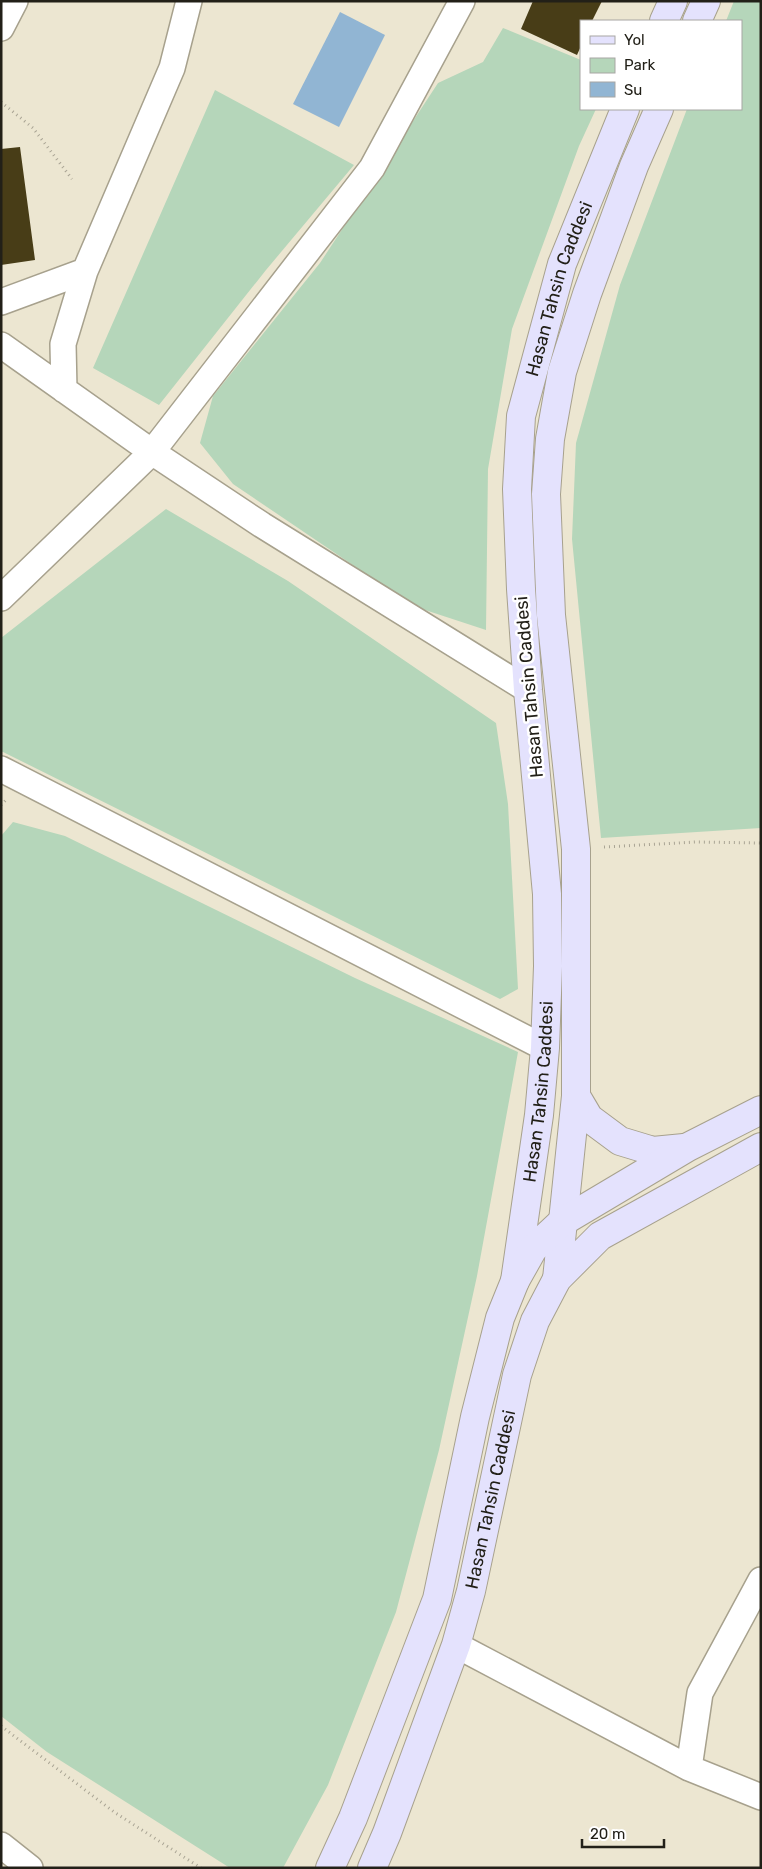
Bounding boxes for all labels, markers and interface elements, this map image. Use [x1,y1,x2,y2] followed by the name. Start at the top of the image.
[580,20,742,110] legend
[624,31,645,49] text: Yol
[624,56,655,74] text: Park
[624,81,642,99] text: Su
[521,198,597,379] street label: Hasan Tahsin Caddesi
[510,595,548,779] street label: Hasan Tahsin Caddesi
[518,1000,558,1184] street label: Hasan Tahsin Caddesi
[461,1408,520,1591] street label: Hasan Tahsin Caddesi
[582,1816,664,1848] scale bar
[590,1825,625,1843] text: 20 m

